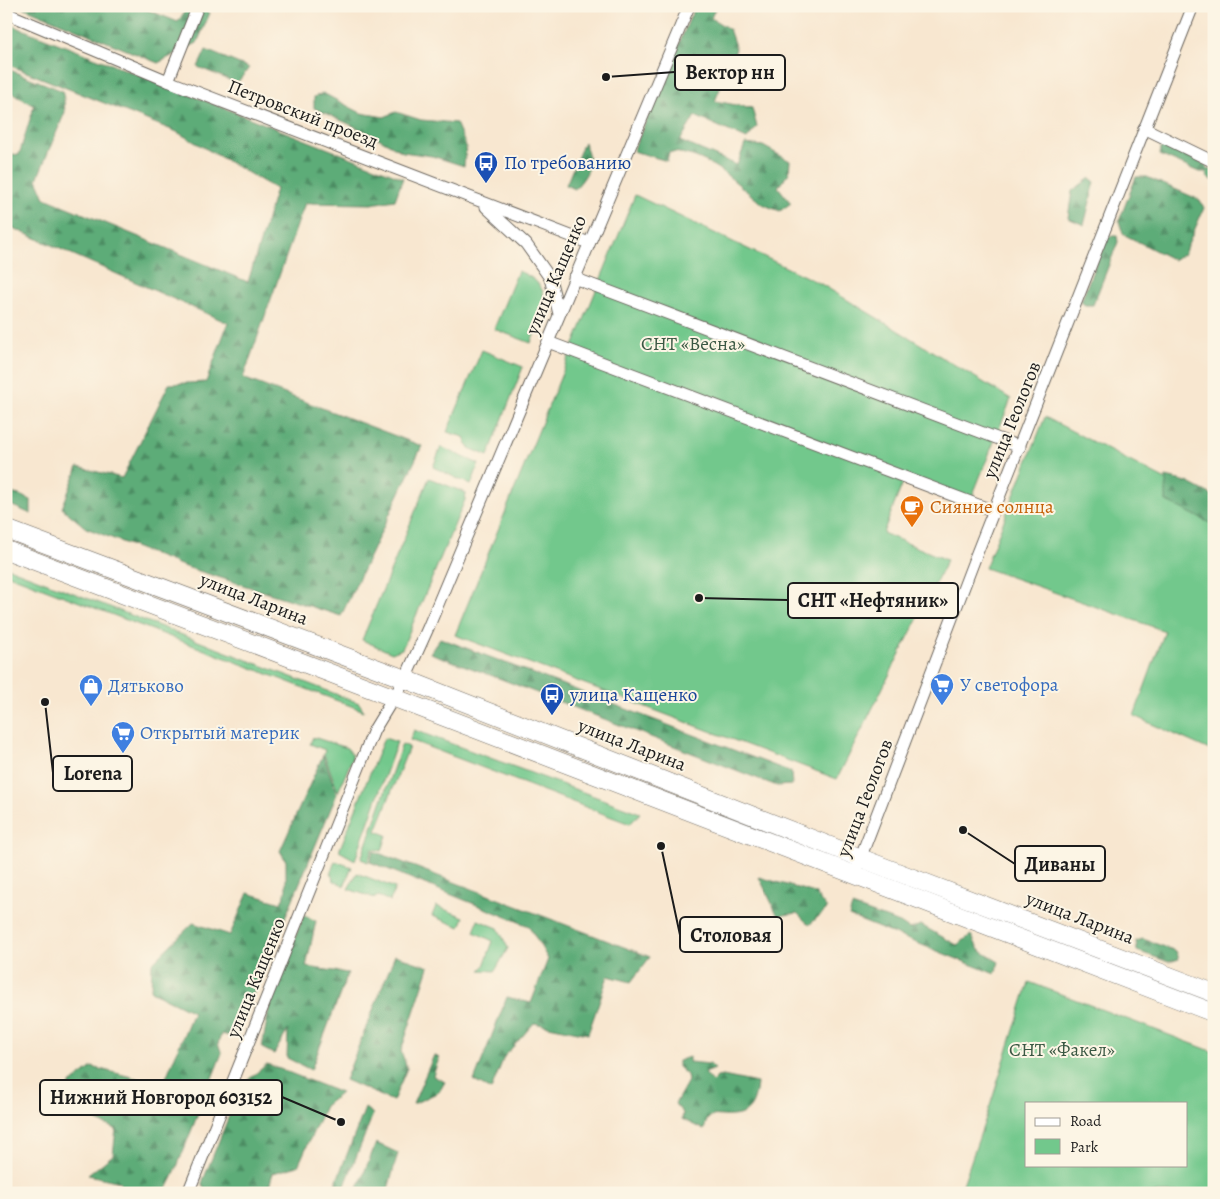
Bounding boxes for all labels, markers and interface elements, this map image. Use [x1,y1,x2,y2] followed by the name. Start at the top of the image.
[675,55,785,90] callout: Вектор нн
[685,59,775,86] text: Вектор нн
[224,73,382,155] street label: Петровский проезд
[473,150,499,184] bus stop icon: По требованию
[504,150,631,176] place label: По требованию
[519,211,593,340] street label: улица Кащенко
[641,331,745,357] park label: СНТ «Весна»
[976,358,1047,483] street label: улица Геологов
[899,494,925,528] cafe icon: Сияние солнца
[930,494,1054,520] place label: Сияние солнца
[195,566,312,632] street label: улица Ларина
[788,583,958,618] callout: СНТ «Нефтяник»
[798,587,948,614] text: СНТ «Нефтяник»
[929,672,955,706] supermarket icon: У светофора
[960,672,1059,698] place label: У светофора
[78,673,104,707] shop icon: Дятьково
[108,673,184,699] place label: Дятьково
[539,682,565,716] bus stop icon: улица Кащенко
[569,682,697,708] place label: улица Кащенко
[573,712,690,778] street label: улица Ларина
[110,720,136,754] supermarket icon: Открытый материк
[140,720,300,746] place label: Открытый материк
[830,735,899,862] street label: улица Геологов
[53,756,132,791] callout: Lorena
[63,760,123,787] text: Lorena
[1015,846,1105,881] callout: Диваны
[1025,851,1095,878] text: Диваны
[1021,885,1138,951] street label: улица Ларина
[220,914,292,1043] street label: улица Кащенко
[680,917,782,952] callout: Столовая
[690,922,772,949] text: Столовая
[1009,1037,1115,1063] park label: СНТ «Факел»
[40,1080,282,1115] callout: Нижний Новгород 603152
[50,1084,273,1111] text: Нижний Новгород 603152
[1025,1102,1188,1166] legend
[1070,1111,1102,1131] text: Road
[1070,1137,1099,1157] text: Park

